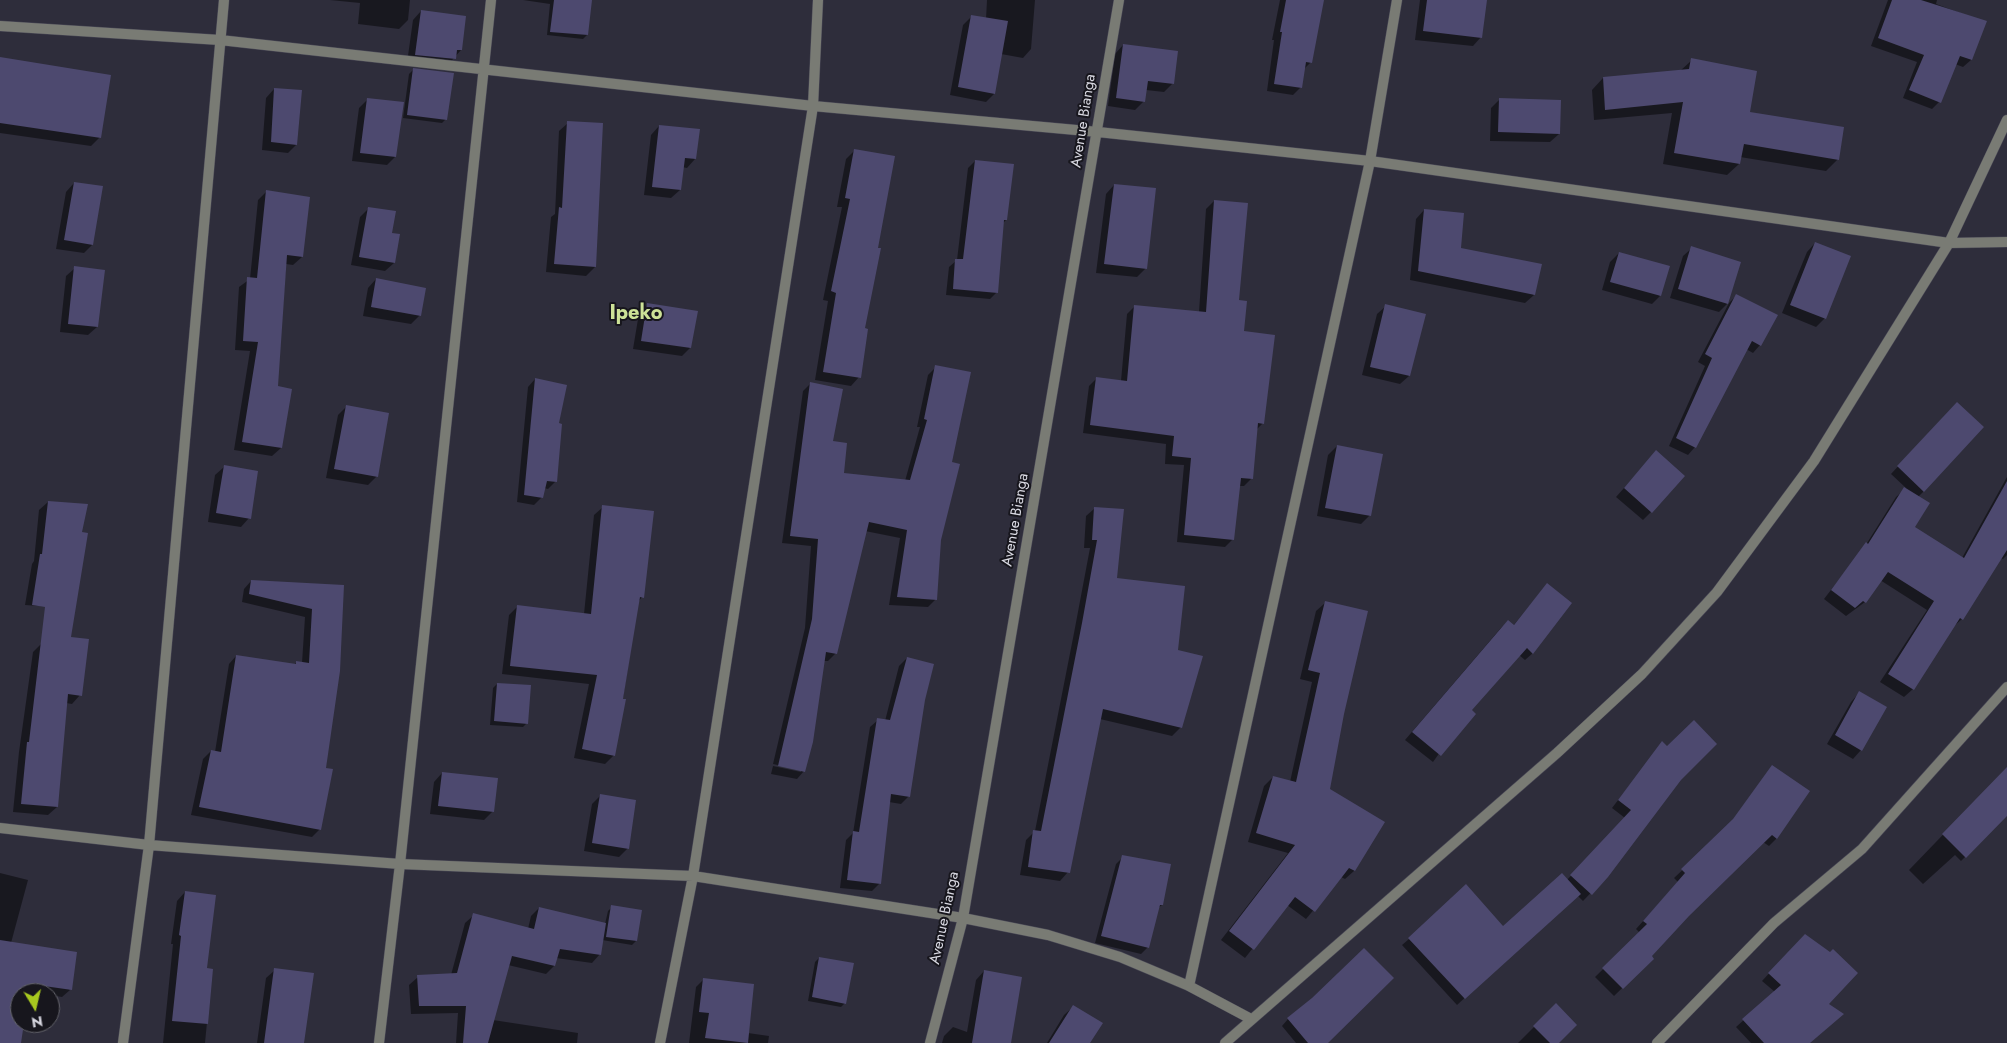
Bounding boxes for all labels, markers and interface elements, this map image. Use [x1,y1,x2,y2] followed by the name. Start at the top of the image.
[1068,73,1100,169] street label: Avenue Bianga
[609,302,663,326] district label: Ipeko
[999,472,1033,568] street label: Avenue Bianga
[926,870,964,966] street label: Avenue Bianga
[10,983,60,1033] north arrow
[30,1011,44,1033] text: N

